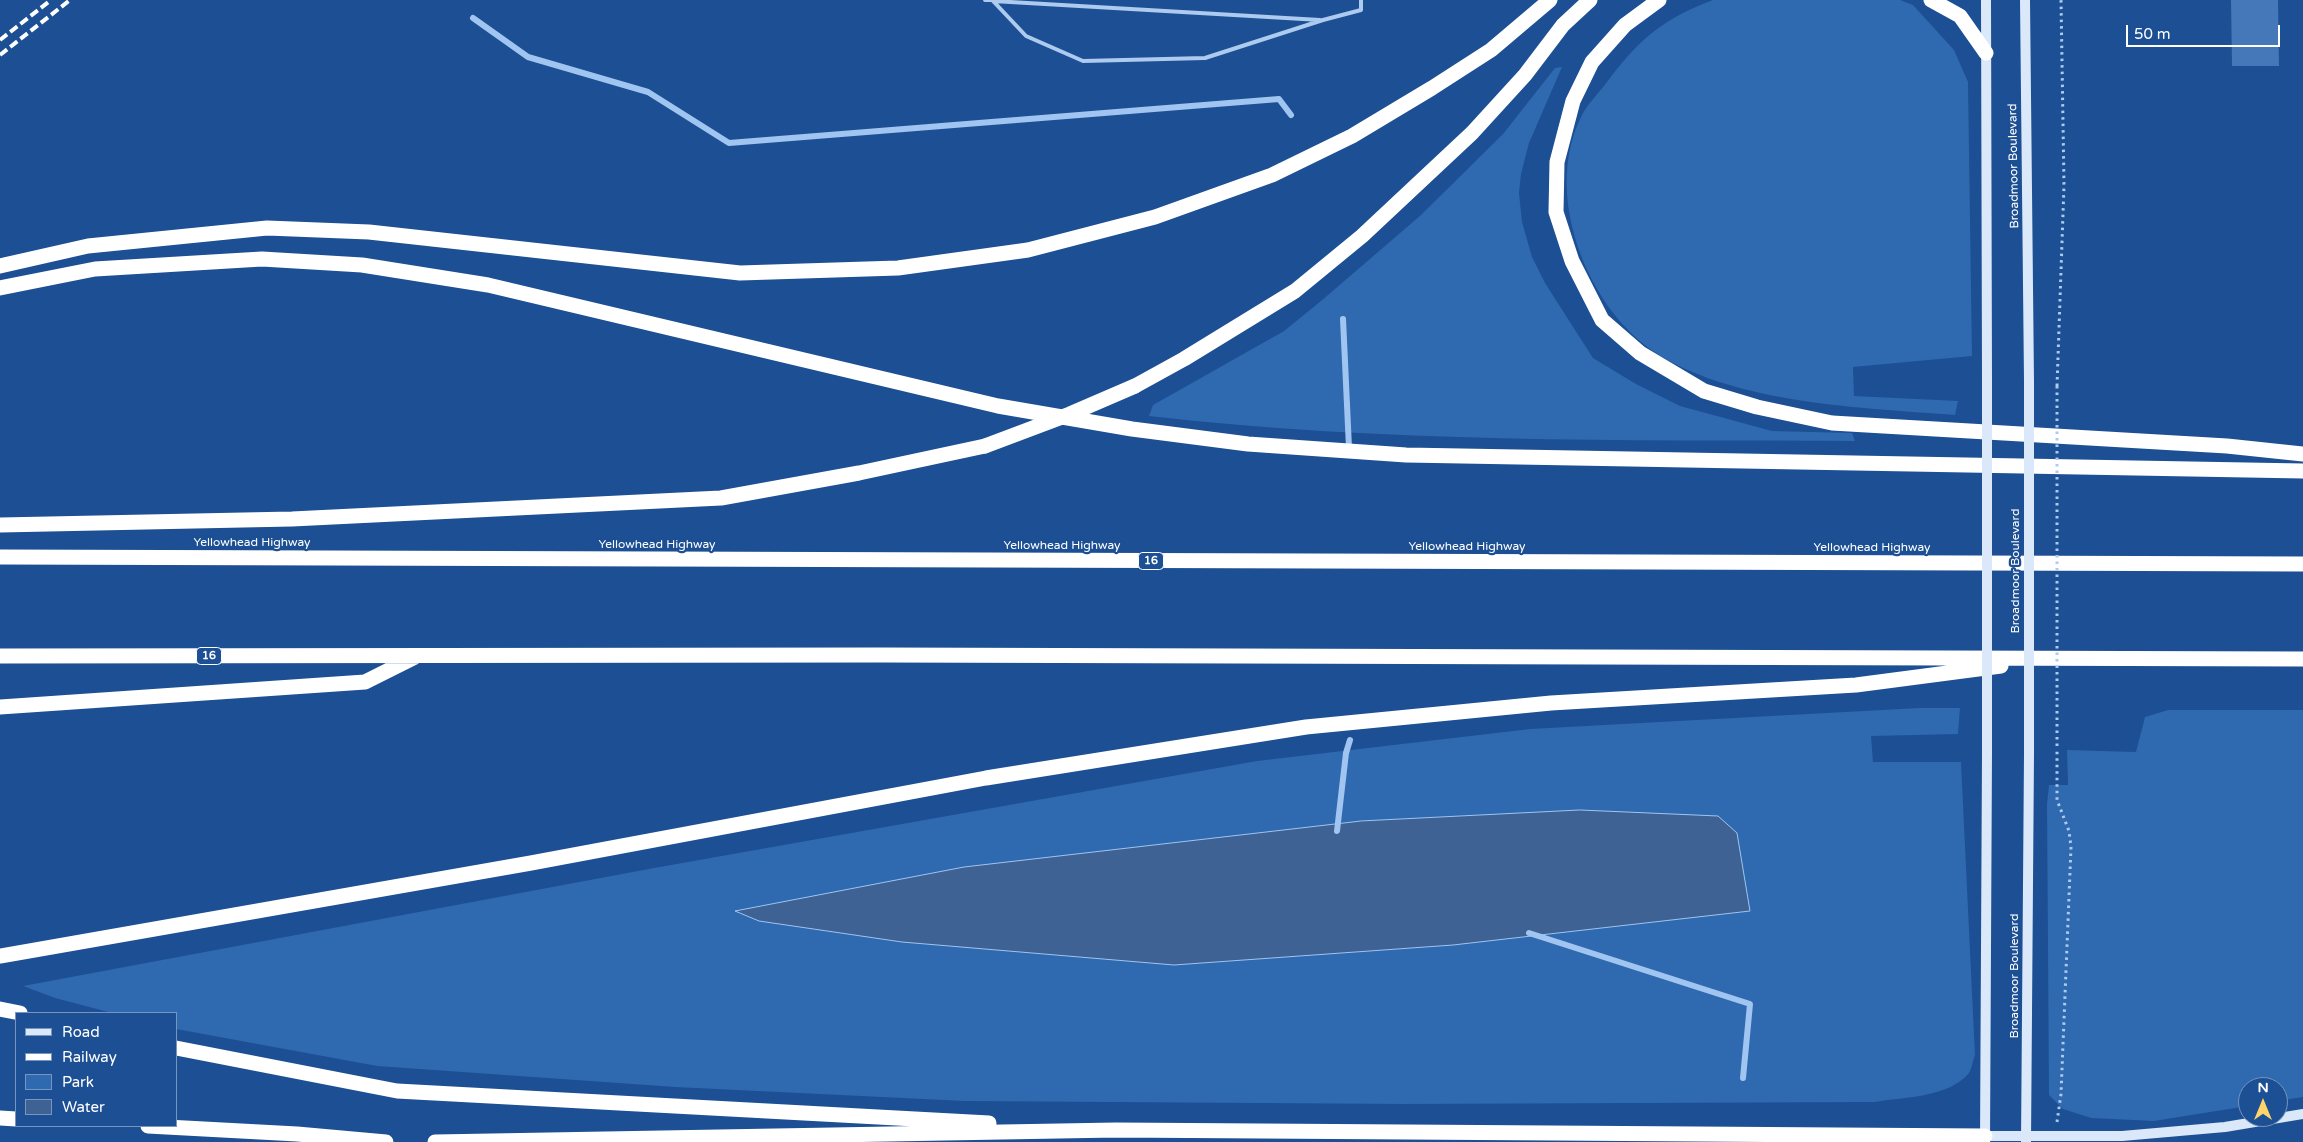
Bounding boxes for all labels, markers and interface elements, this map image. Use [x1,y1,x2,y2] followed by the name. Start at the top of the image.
[2128,15,2282,47] scale bar
[2134,25,2171,43] text: 50 m
[2006,103,2022,229] street label: Broadmoor Boulevard
[2009,508,2023,634] street label: Broadmoor Boulevard
[194,536,310,550] street label: Yellowhead Highway
[599,538,715,552] street label: Yellowhead Highway
[1004,539,1120,553] street label: Yellowhead Highway
[1409,540,1525,554] street label: Yellowhead Highway
[1814,541,1930,555] street label: Yellowhead Highway
[1138,552,1164,570] road number: 16
[196,648,222,664] road number: 16
[2008,913,2022,1039] street label: Broadmoor Boulevard
[15,1012,178,1127] legend
[62,1023,100,1041] text: Road
[62,1048,117,1066] text: Railway
[62,1073,94,1091] text: Park
[2238,1077,2288,1127] north arrow
[2257,1079,2269,1096] text: N
[62,1098,105,1116] text: Water

